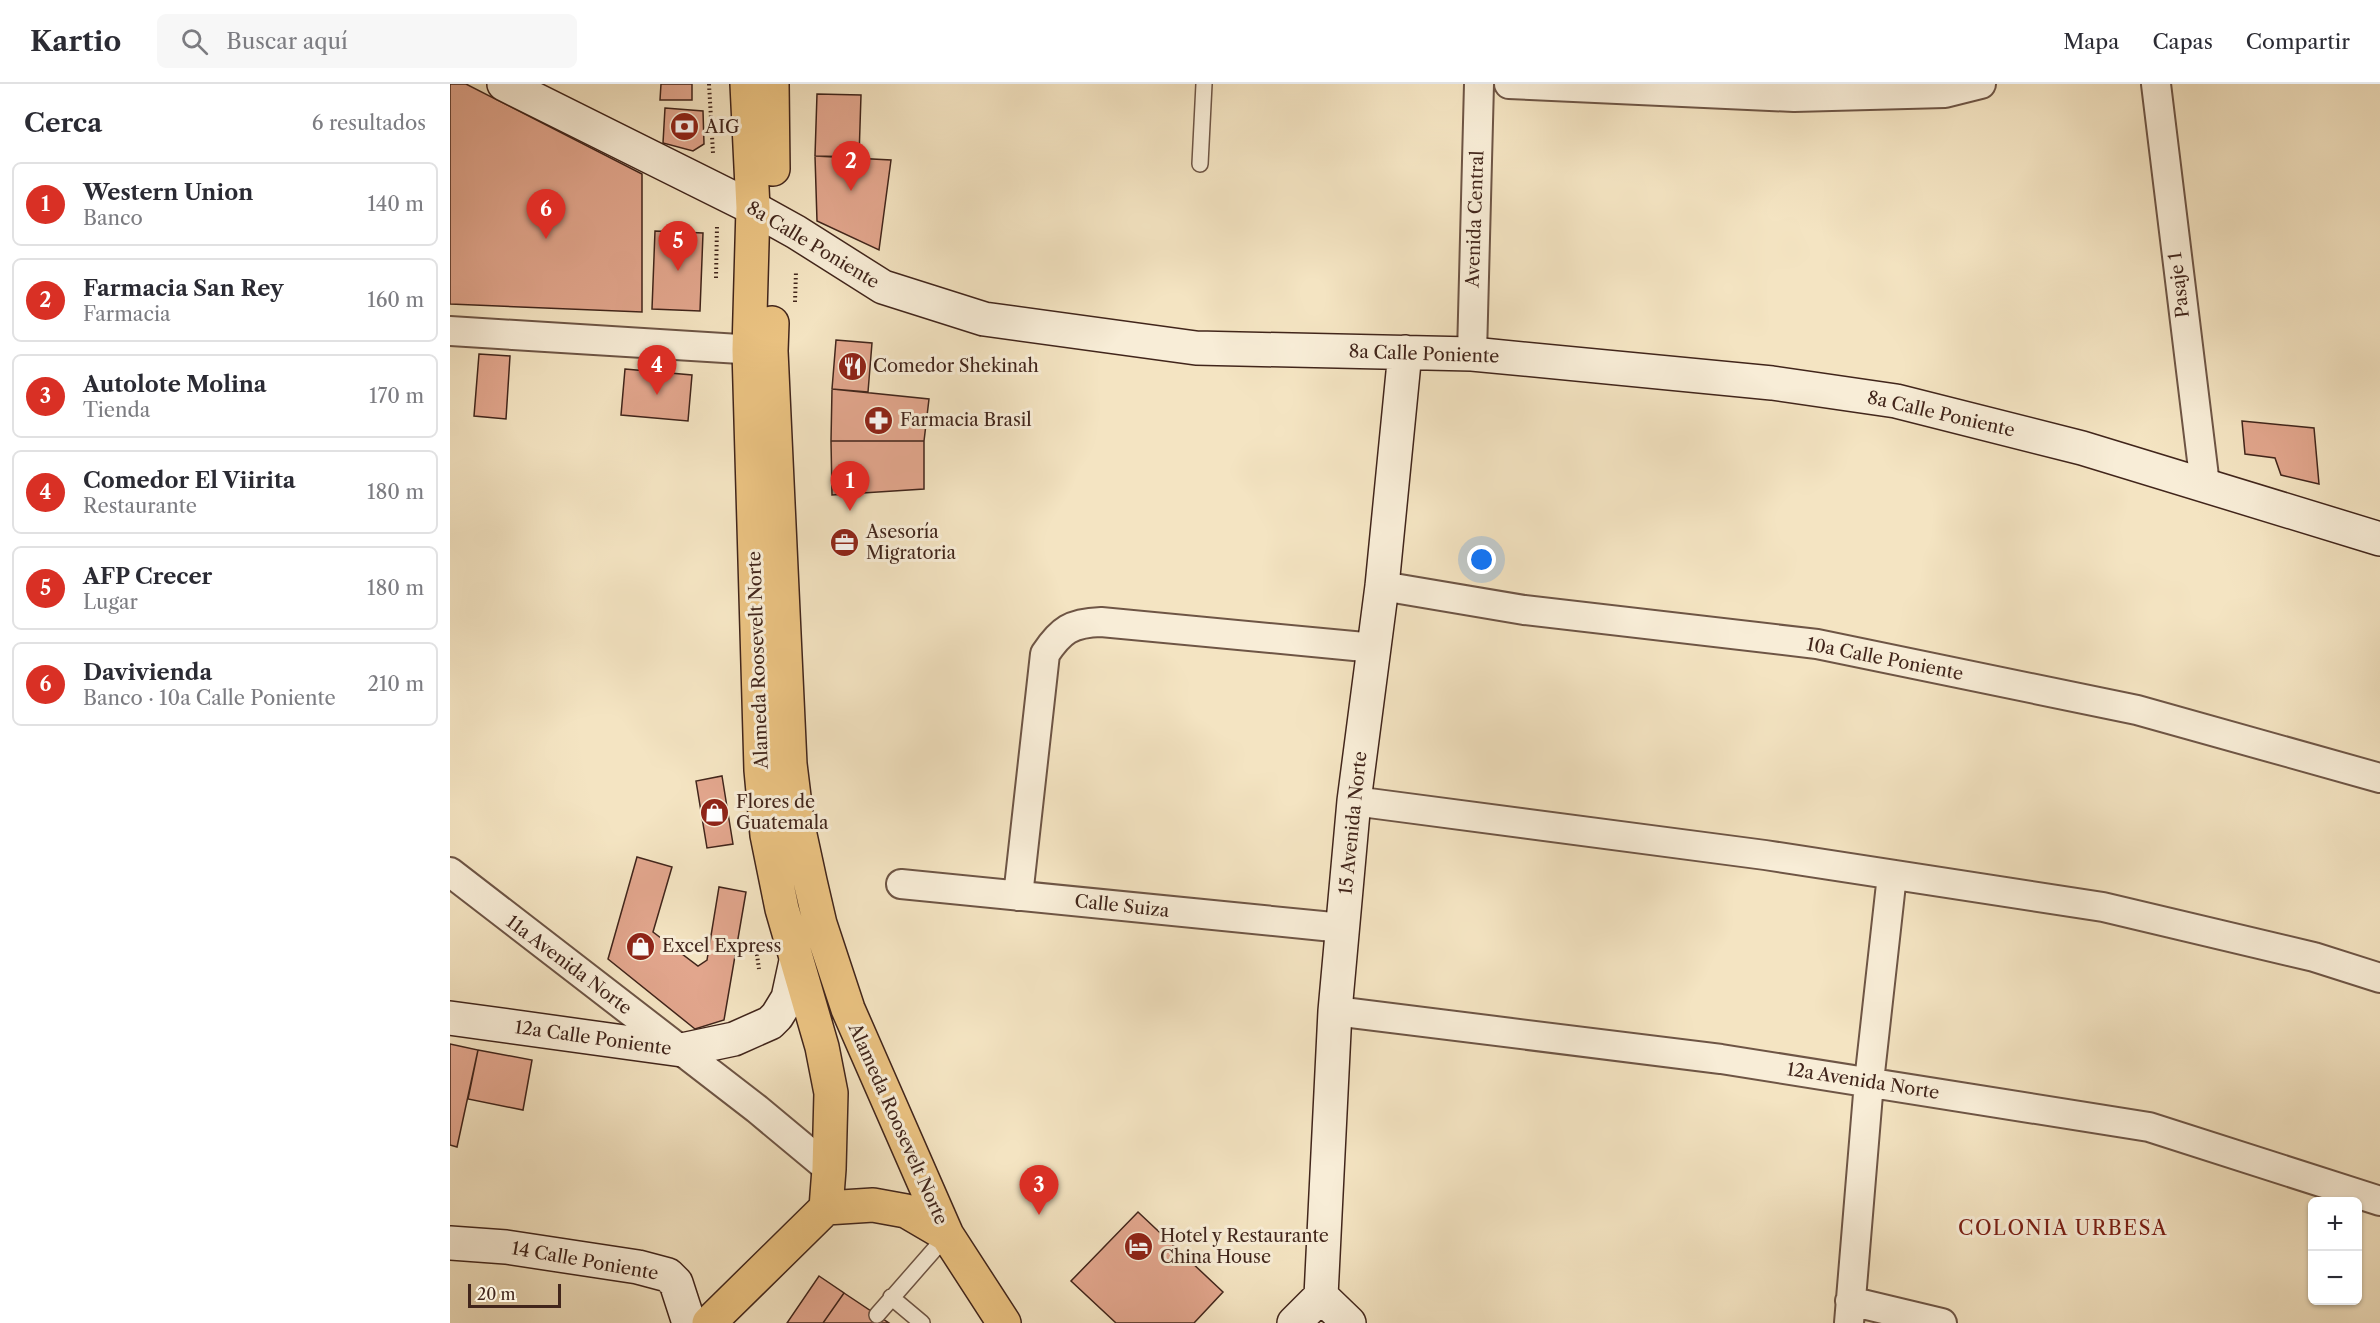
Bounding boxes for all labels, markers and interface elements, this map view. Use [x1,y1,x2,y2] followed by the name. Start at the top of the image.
[157,14,577,68] search box
[30,24,121,58] text: Kartio
[178,25,211,58] icon: search
[226,28,348,55] text: Buscar aquí
[2063,29,2119,54] text: Mapa
[2152,29,2213,54] text: Capas
[2246,29,2350,54] text: Compartir
[24,107,102,139] text: Cerca
[312,111,426,135] text: 6 resultados
[668,111,700,143] bank icon: AIG
[704,116,740,138] place label: AIG
[832,141,870,191] pin: 2
[1462,150,1488,289] street label: Avenida Central
[83,179,253,206] text: Western Union
[526,190,566,239] pin: 6
[41,192,50,216] text: 1
[367,192,424,216] text: 140 m
[743,197,883,293] street label: 8a Calle Poniente
[83,206,143,230] text: Banco
[658,222,698,271] pin: 5
[2164,250,2194,319] street label: Pasaje 1
[83,275,283,302] text: Farmacia San Rey
[40,288,51,312] text: 2
[367,288,424,312] text: 160 m
[83,302,171,326] text: Farmacia
[1348,340,1500,368] street label: 8a Calle Poniente
[638,346,676,395] pin: 4
[836,350,868,382] restaurant icon: Comedor Shekinah
[873,355,1039,377] place label: Comedor Shekinah
[83,371,267,398] text: Autolote Molina
[40,384,51,408] text: 3
[369,384,424,408] text: 170 m
[1865,386,2017,442] street label: 8a Calle Poniente
[83,398,150,422] text: Tienda
[863,404,895,436] pharmacy icon: Farmacia Brasil
[900,409,1032,431] place label: Farmacia Brasil
[830,462,870,511] pin: 1
[83,467,295,494] text: Comedor El Viirita
[40,480,51,504] text: 4
[367,480,424,504] text: 180 m
[83,494,197,518] text: Restaurante
[865,521,957,564] place label: Asesoría Migratoria
[829,526,861,558] office icon: Asesoría Migratoria
[1467,545,1496,574] your location
[743,551,773,770] street label: Alameda Roosevelt Norte
[83,563,212,590] text: AFP Crecer
[40,576,51,600] text: 5
[367,576,424,600] text: 180 m
[83,590,138,614] text: Lugar
[1805,633,1965,685] street label: 10a Calle Poniente
[83,659,212,686] text: Davivienda
[40,672,51,696] text: 6
[367,672,424,696] text: 210 m
[83,686,336,710] text: Banco · 10a Calle Poniente
[1335,750,1371,896] street label: 15 Avenida Norte
[736,791,829,834] place label: Flores de Guatemala
[699,796,731,828] shop icon: Flores de Guatemala
[1074,890,1171,922] street label: Calle Suiza
[502,911,636,1019] street label: 11a Avenida Norte
[625,930,657,962] shop icon: Excel Express
[662,935,781,957] place label: Excel Express
[513,1016,673,1060] street label: 12a Calle Poniente
[843,1019,952,1228] street label: Alameda Roosevelt Norte
[1785,1058,1941,1104] street label: 12a Avenida Norte
[1020,1166,1058,1215] pin: 3
[2308,1197,2362,1305] map controls
[2308,1197,2362,1251] button: +
[1958,1216,2168,1240] district label: COLONIA URBESA
[1160,1225,1329,1268] place label: Hotel y Restaurante China House
[1123,1230,1155,1262] hotel icon: Hotel y Restaurante China House
[510,1237,660,1285] street label: 14 Calle Poniente
[2308,1251,2362,1305] button: −
[468,1281,561,1308] scale bar
[477,1284,516,1304] text: 20 m

